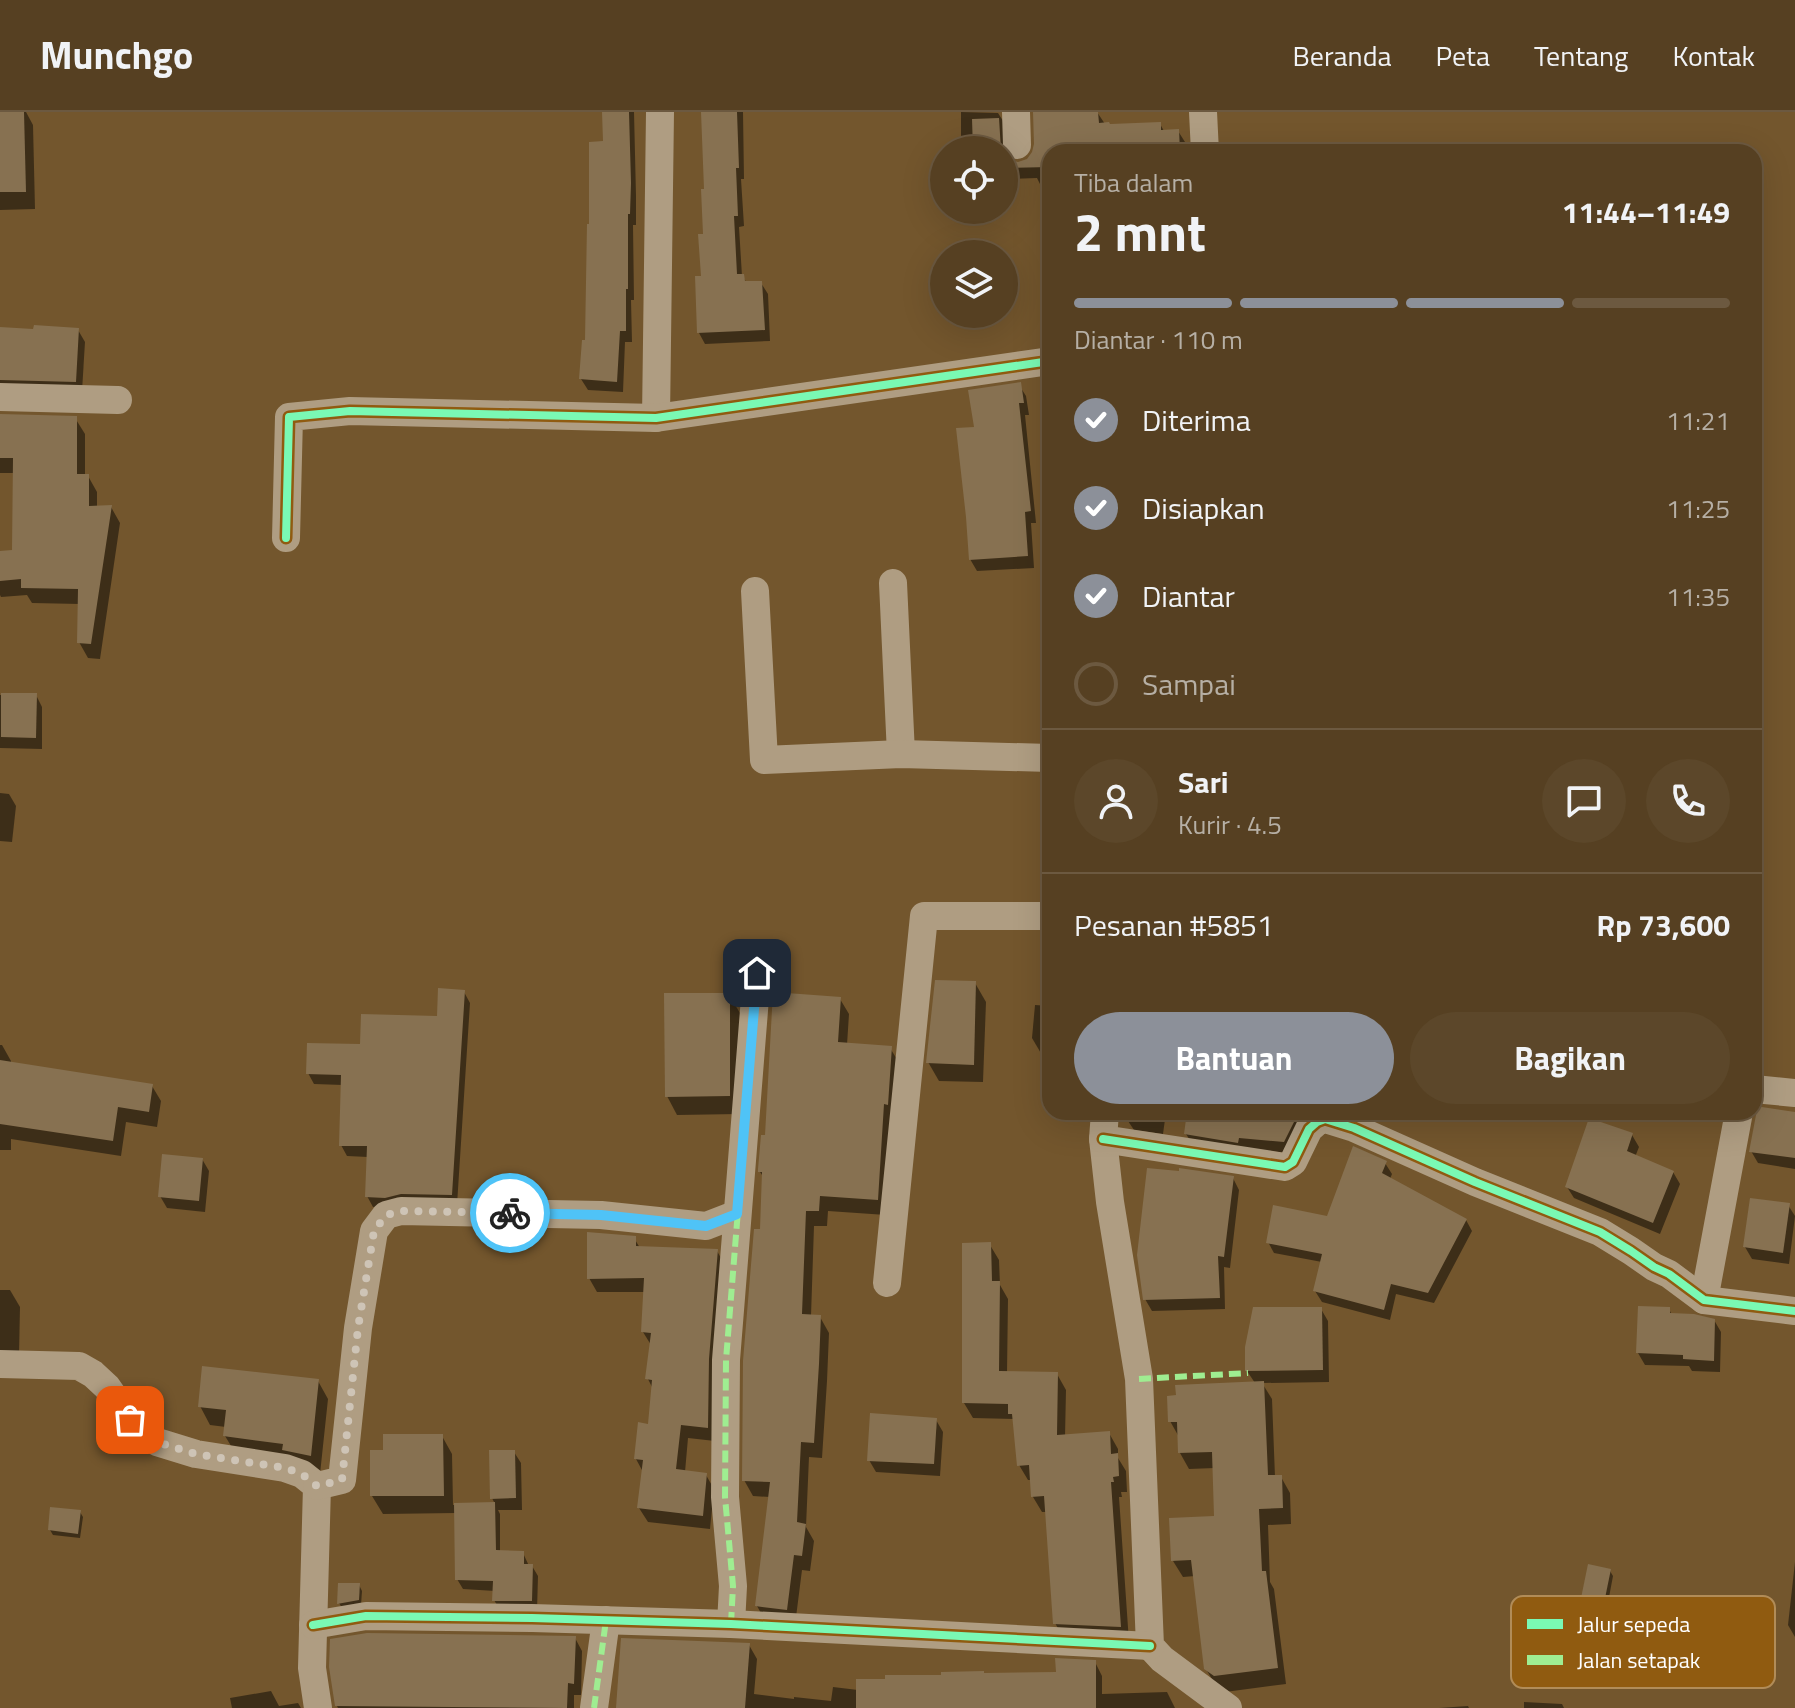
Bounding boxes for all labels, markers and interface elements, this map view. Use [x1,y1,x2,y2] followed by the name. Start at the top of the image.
[40,26,193,84] text: Munchgo
[1293,34,1392,77] text: Beranda
[1436,34,1490,77] text: Peta
[1534,34,1628,77] text: Tentang
[1672,34,1755,77] text: Kontak
[930,136,1018,328] map controls
[930,136,1018,224] button: locate
[1074,163,1193,202] text: Tiba dalam
[1562,189,1730,235] text: 11:44–11:49
[1074,192,1206,271] text: 2 mnt
[930,240,1018,328] button: layers
[1074,320,1243,359] text: Diantar · 110 m
[1142,397,1251,443] text: Diterima
[1074,398,1118,442] icon: check
[1666,401,1730,440] text: 11:21
[1142,485,1265,531] text: Disiapkan
[1074,486,1118,530] icon: check
[1666,489,1730,528] text: 11:25
[1142,573,1235,619] text: Diantar
[1074,574,1118,618] icon: check
[1666,577,1730,616] text: 11:35
[1142,661,1236,707] text: Sampai
[1074,759,1158,843] button: person
[1178,759,1229,805] text: Sari
[1542,759,1626,843] button: chat
[1646,759,1730,843] button: phone
[1178,805,1282,844] text: Kurir · 4.5
[1074,902,1274,948] text: Pesanan #5851
[1597,902,1730,948] text: Rp 73,600
[723,939,791,1007] pin
[735,951,779,995] icon: home
[1074,1012,1394,1104] button: Bantuan
[1410,1012,1730,1104] button: Bagikan
[470,1173,550,1253] courier
[488,1191,532,1235] icon: bike
[96,1386,164,1454] pin
[108,1398,152,1442] icon: bag
[1511,1596,1775,1688] legend
[1577,1607,1690,1641] text: Jalur sepeda
[1577,1643,1701,1677] text: Jalan setapak

